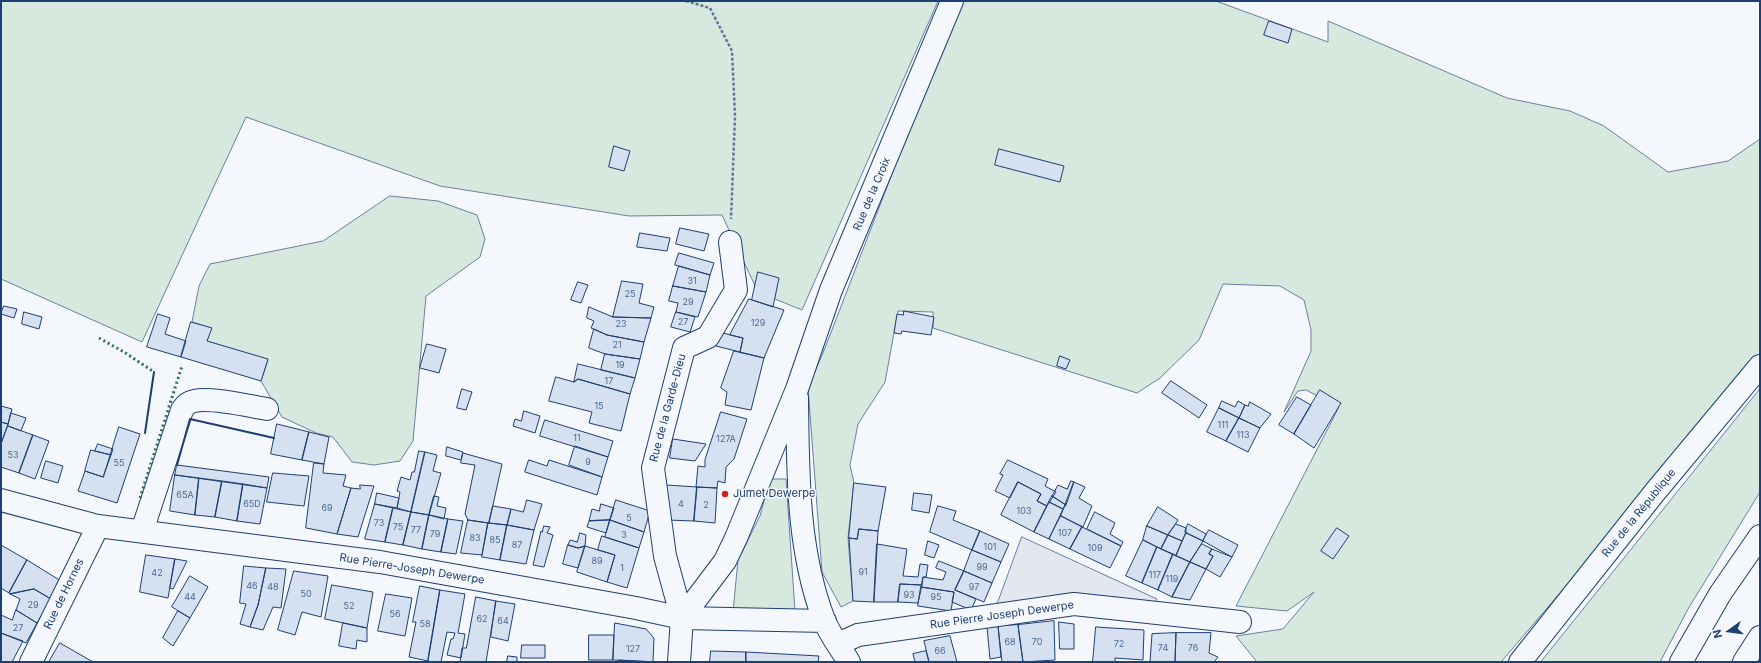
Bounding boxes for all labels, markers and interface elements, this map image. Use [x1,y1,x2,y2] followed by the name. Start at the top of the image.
[851,155,893,233] street label: Rue de la Croix
[687,276,697,286] house number: 31
[625,289,635,299] house number: 25
[682,297,694,307] house number: 29
[678,317,688,327] house number: 27
[751,318,765,328] house number: 129
[615,319,627,329] house number: 23
[612,340,622,350] house number: 21
[647,353,689,463] street label: Rue de la Garde-Dieu
[615,360,625,370] house number: 19
[605,376,613,386] house number: 17
[594,401,604,411] house number: 15
[1218,420,1228,430] house number: 111
[1237,430,1249,440] house number: 113
[573,433,581,443] house number: 11
[716,434,736,444] house number: 127A
[7,450,19,460] house number: 53
[585,457,591,467] house number: 9
[114,458,124,468] house number: 55
[1599,466,1679,560] street label: Rue de la République
[733,487,815,501] place label: Jumet Dewerpe
[720,489,730,499] marker: Jumet Dewerpe
[176,490,194,500] house number: 65A
[243,499,261,509] house number: 65D
[678,499,684,509] house number: 4
[703,500,709,510] house number: 2
[321,503,333,513] house number: 69
[1017,506,1031,516] house number: 103
[626,513,632,523] house number: 5
[374,518,384,528] house number: 73
[393,522,403,532] house number: 75
[411,525,421,535] house number: 77
[1058,528,1072,538] house number: 107
[430,529,440,539] house number: 79
[621,530,627,540] house number: 3
[469,533,481,543] house number: 83
[489,535,501,545] house number: 85
[512,540,522,550] house number: 87
[984,542,996,552] house number: 101
[1088,543,1102,553] house number: 109
[339,551,485,587] street label: Rue Pierre-Joseph Dewerpe
[41,556,87,632] street label: Rue de Hornes
[591,556,603,566] house number: 89
[976,562,988,572] house number: 99
[620,563,624,573] house number: 1
[858,567,868,577] house number: 91
[151,568,163,578] house number: 42
[1149,570,1161,580] house number: 117
[1166,574,1178,584] house number: 119
[246,581,258,591] house number: 46
[267,582,279,592] house number: 48
[969,582,979,592] house number: 97
[300,589,312,599] house number: 50
[903,590,915,600] house number: 93
[184,592,196,602] house number: 44
[930,592,942,602] house number: 95
[929,598,1075,632] street label: Rue Pierre Joseph Dewerpe
[27,600,39,610] house number: 29
[344,601,354,611] house number: 52
[389,609,401,619] house number: 56
[1709,611,1749,651] north arrow
[476,614,488,624] house number: 62
[497,616,509,626] house number: 64
[419,619,431,629] house number: 58
[13,623,23,633] house number: 27
[1710,628,1725,640] text: N
[1004,637,1016,647] house number: 68
[1032,637,1042,647] house number: 70
[1114,639,1124,649] house number: 72
[1158,643,1168,653] house number: 74
[1188,643,1198,653] house number: 76
[626,644,640,654] house number: 127
[934,646,946,656] house number: 66

